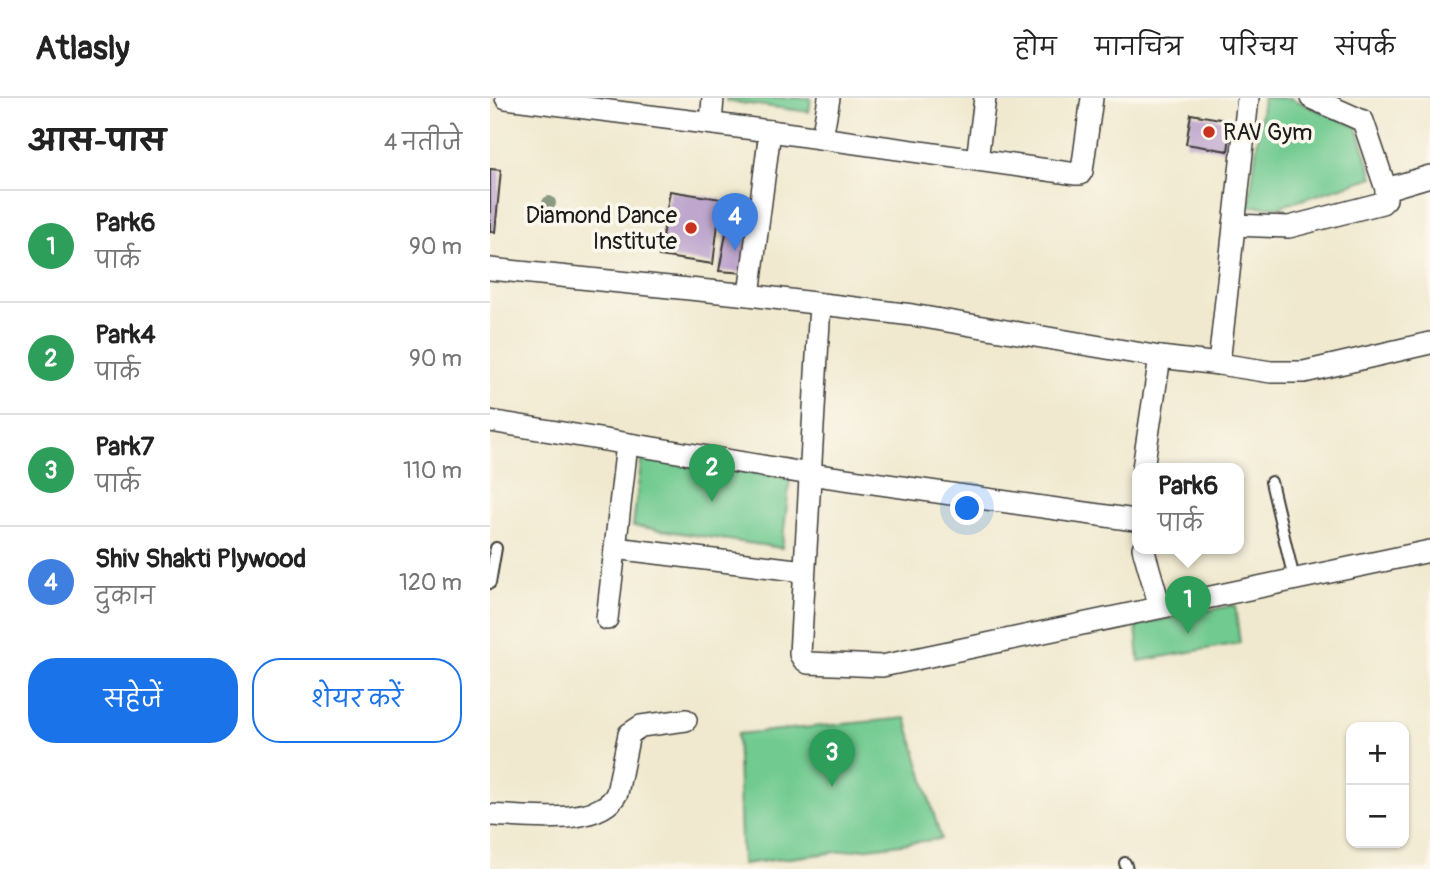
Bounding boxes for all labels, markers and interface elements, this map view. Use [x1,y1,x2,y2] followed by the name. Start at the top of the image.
[35,28,130,69] text: Atlasly
[1014,33,1057,62] text: होम
[1095,33,1183,62] text: मानचित्र
[1221,33,1297,62] text: परिचय
[1335,33,1395,62] text: संपर्क
[1223,118,1313,147] place label: RAV Gym
[28,123,166,160] text: आस-पास
[1201,124,1217,140] marker: RAV Gym
[384,128,462,157] text: 4 नतीजे
[712,193,758,251] pin: 4
[525,201,678,256] place label: Diamond Dance Institute
[95,207,156,239] text: Park6
[683,220,699,236] marker: Diamond Dance Institute
[47,232,56,261] text: 1
[409,232,462,261] text: 90 m
[95,246,140,275] text: पार्क
[95,319,156,351] text: Park4
[45,344,57,373] text: 2
[409,344,462,373] text: 90 m
[95,358,140,387] text: पार्क
[95,431,154,463] text: Park7
[689,444,735,502] pin: 2
[45,456,57,485] text: 3
[403,456,462,485] text: 110 m
[1132,463,1244,554] popup
[95,470,140,499] text: पार्क
[1158,470,1218,502] text: Park6
[950,491,984,525] your location
[1158,509,1203,538] text: पार्क
[95,543,306,575] text: Shiv Shakti Plywood
[44,568,58,597] text: 4
[399,568,462,597] text: 120 m
[1165,576,1211,634] pin: 1
[95,582,155,611] text: दुकान
[28,658,238,743] button: सहेजें
[252,658,462,743] button: शेयर करें
[1346,722,1409,848] map controls
[1346,722,1409,785] button: +
[809,729,855,787] pin: 3
[1346,785,1409,848] button: −

